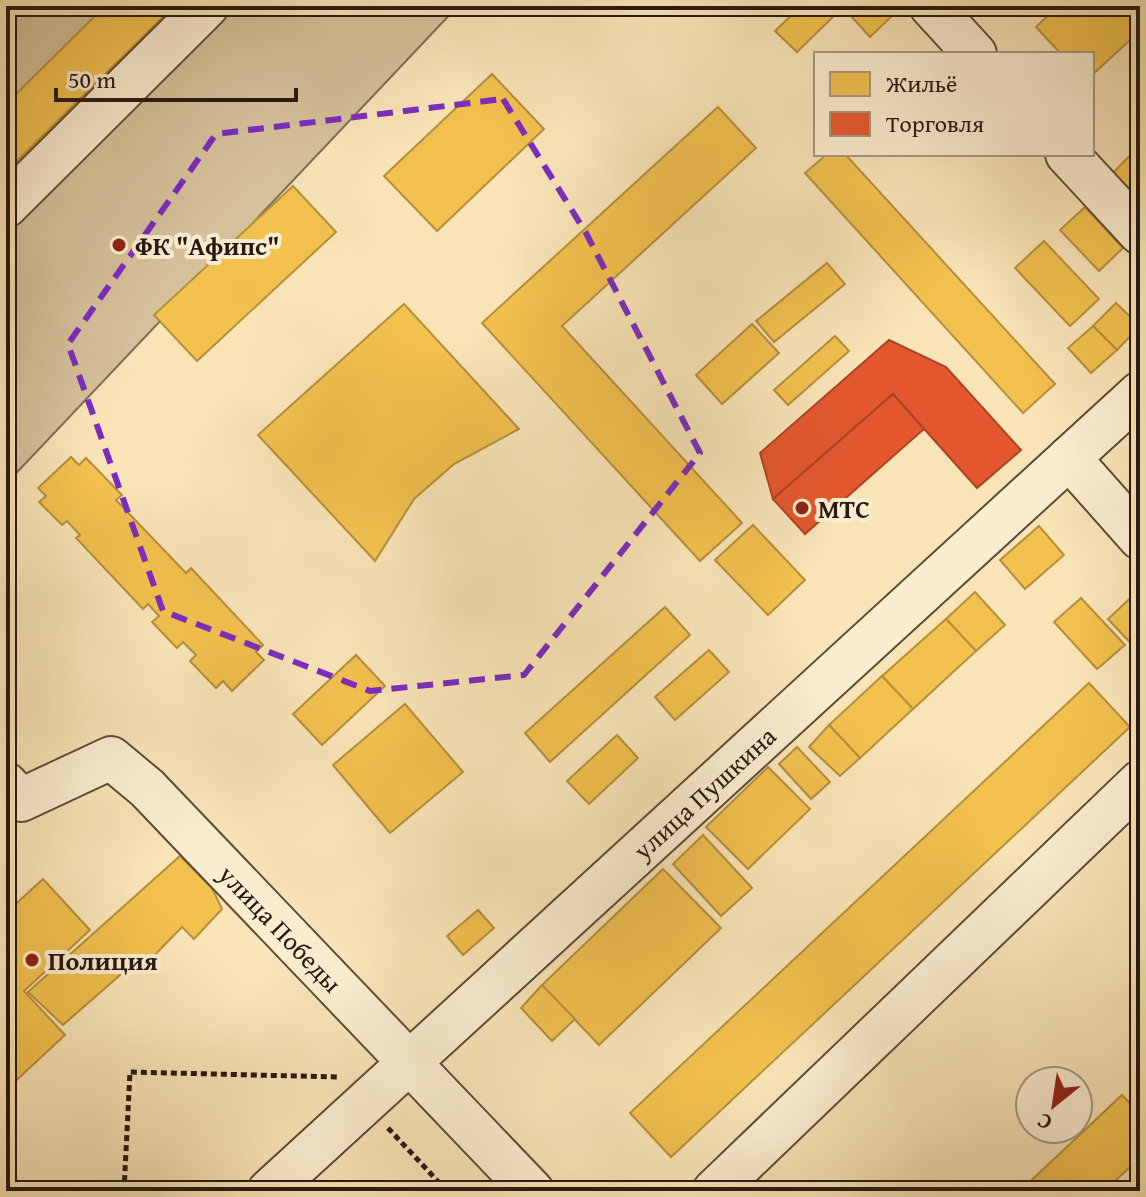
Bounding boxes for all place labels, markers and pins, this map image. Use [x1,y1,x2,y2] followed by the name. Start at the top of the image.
[135,226,280,265] place label: ФК "Афипс"
[110,236,128,254] marker: ФК "Афипс"
[818,489,870,528] place label: МТС
[793,499,811,517] marker: МТС
[48,941,158,980] place label: Полиция
[23,951,41,969] marker: Полиция

